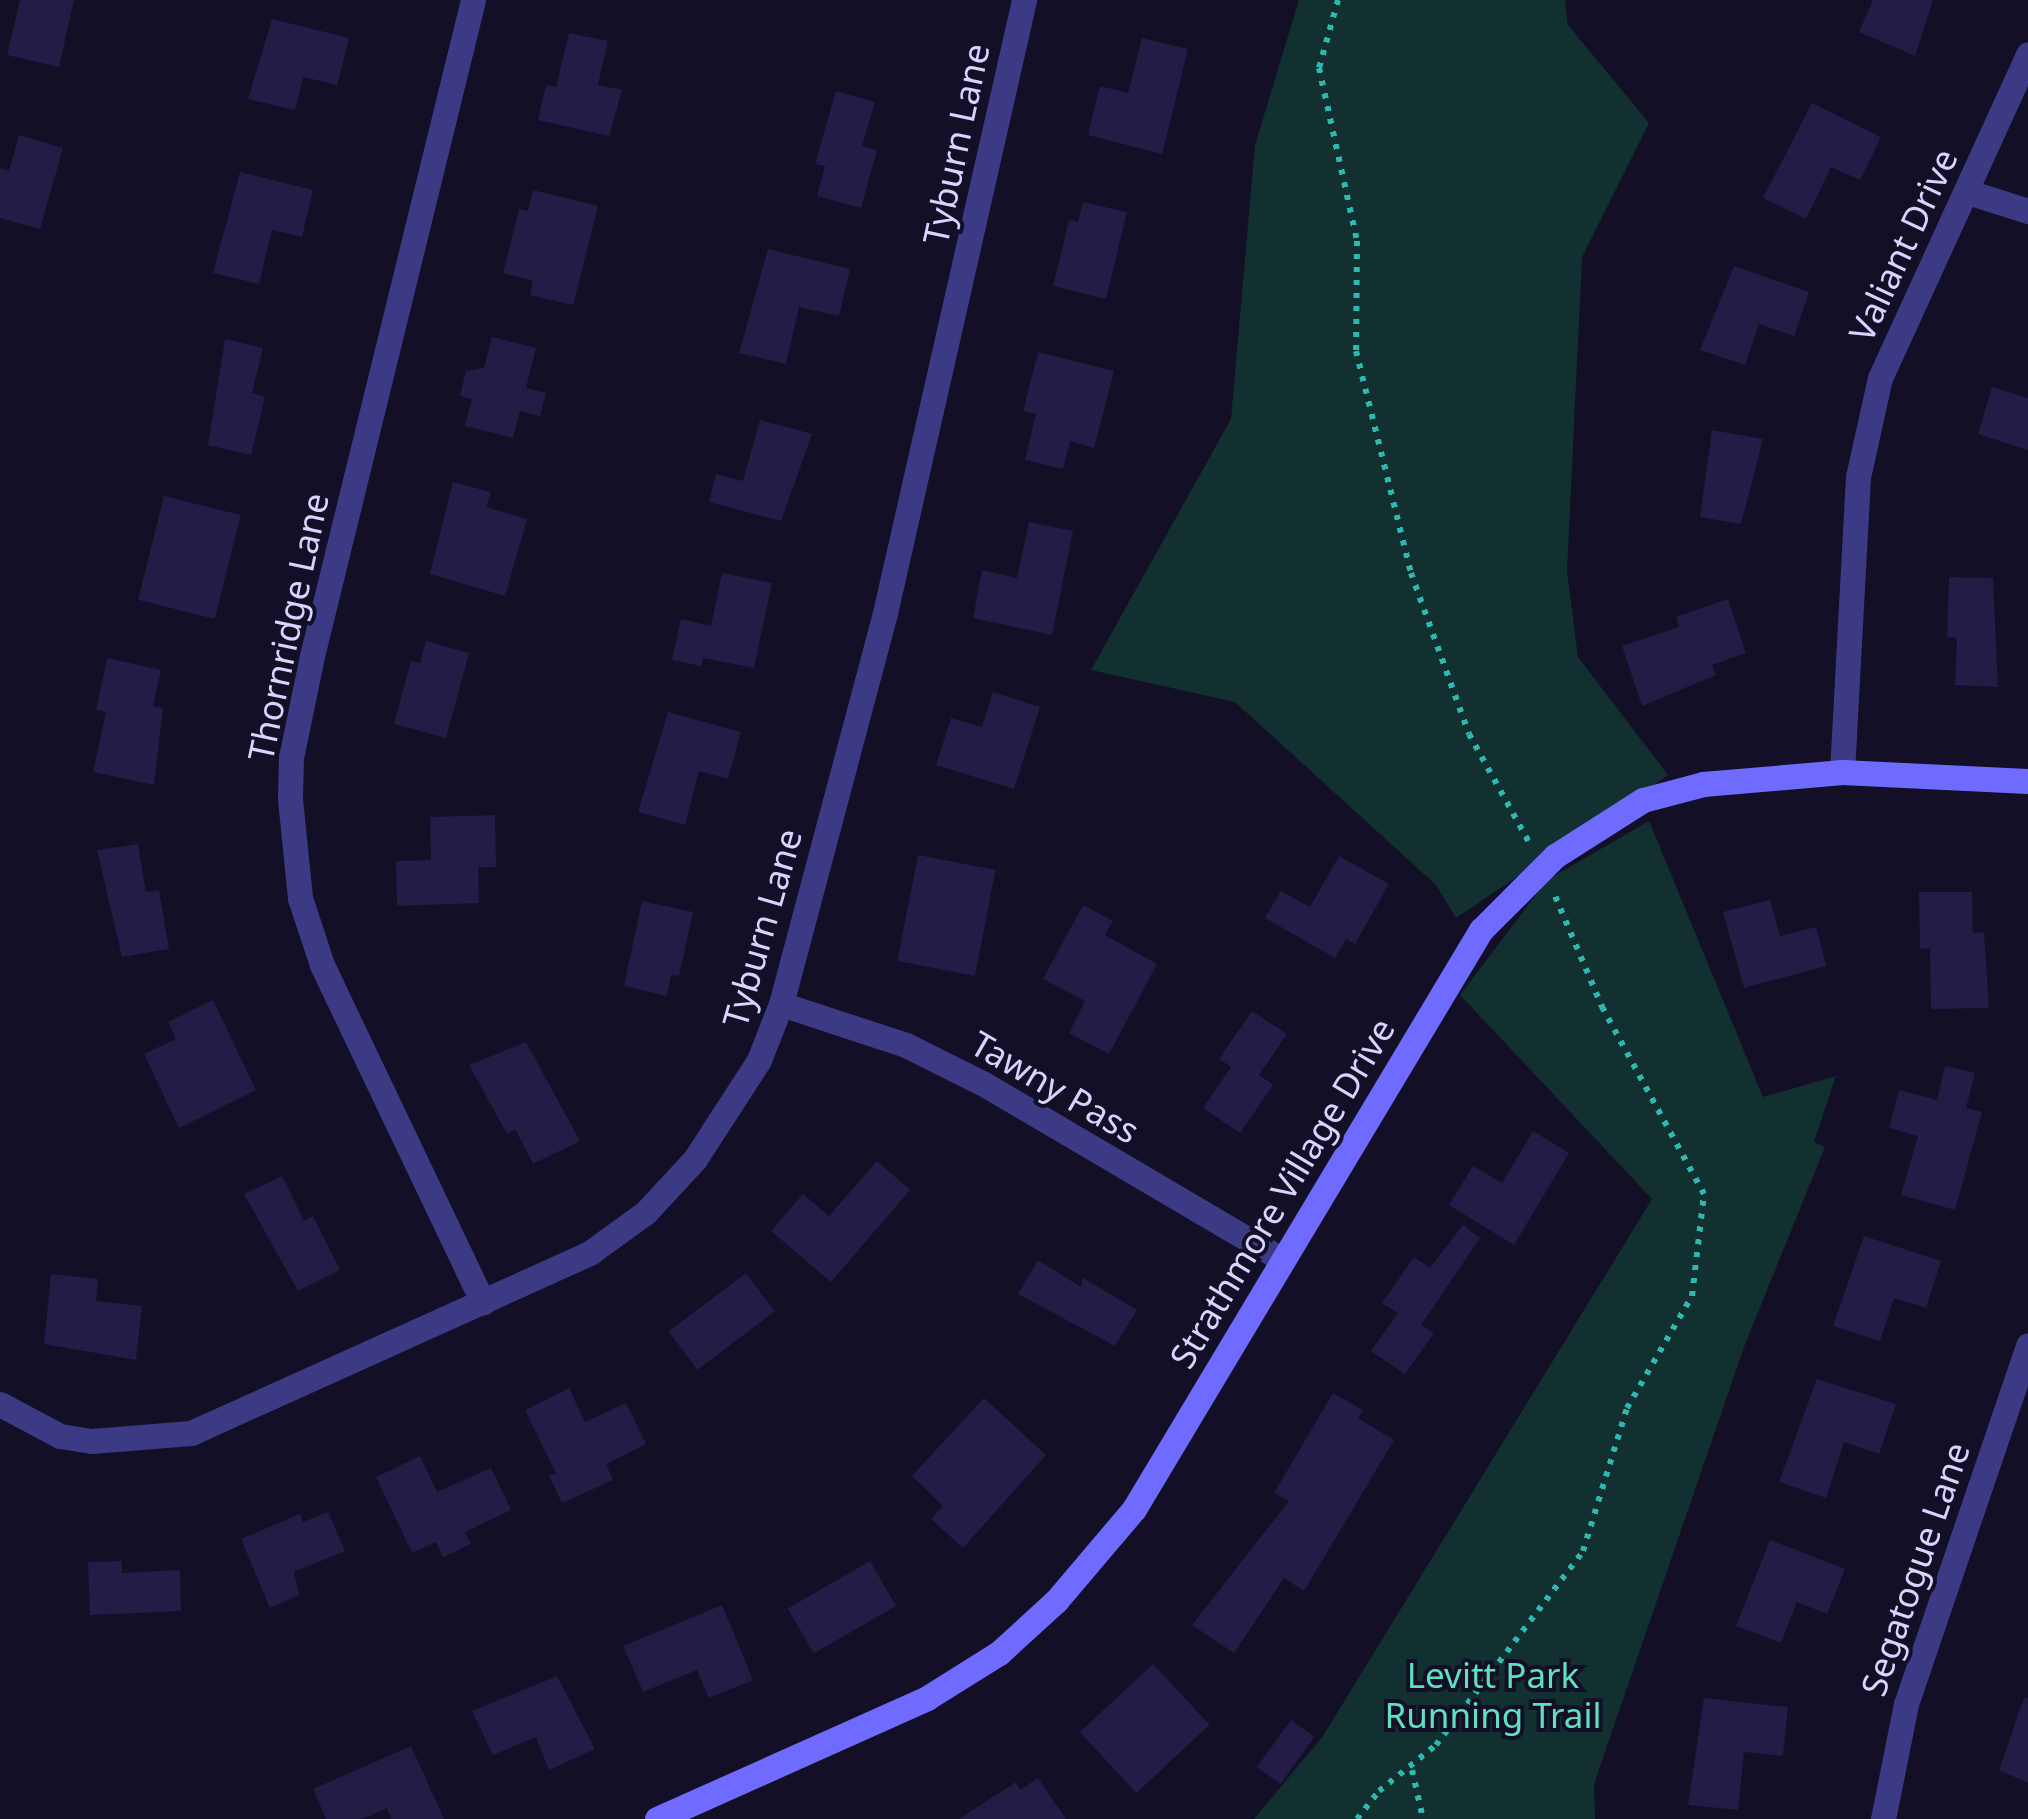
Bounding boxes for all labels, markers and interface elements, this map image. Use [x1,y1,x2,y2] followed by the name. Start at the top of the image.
[914,40,998,248] street label: Tyburn Lane
[1840,142,1966,348] street label: Valiant Drive
[239,489,337,765] street label: Thornridge Lane
[714,824,810,1032] street label: Tyburn Lane
[1161,1010,1403,1376] street label: Strathmore Village Drive
[964,1022,1146,1152] street label: Tawny Pass
[1852,1437,1978,1701] street label: Segatogue Lane
[1384,1654,1602,1736] park label: Levitt Park Running Trail

